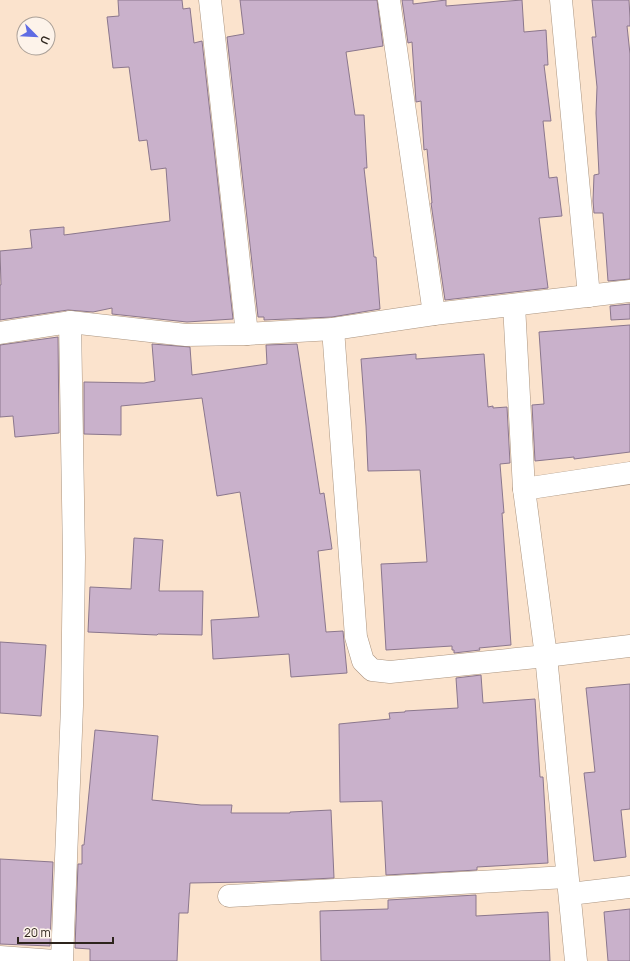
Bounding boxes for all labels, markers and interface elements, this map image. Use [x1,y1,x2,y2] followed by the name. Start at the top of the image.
[16,16,56,56] north arrow
[37,34,54,47] text: U
[18,919,113,945] scale bar
[24,924,51,941] text: 20 m

